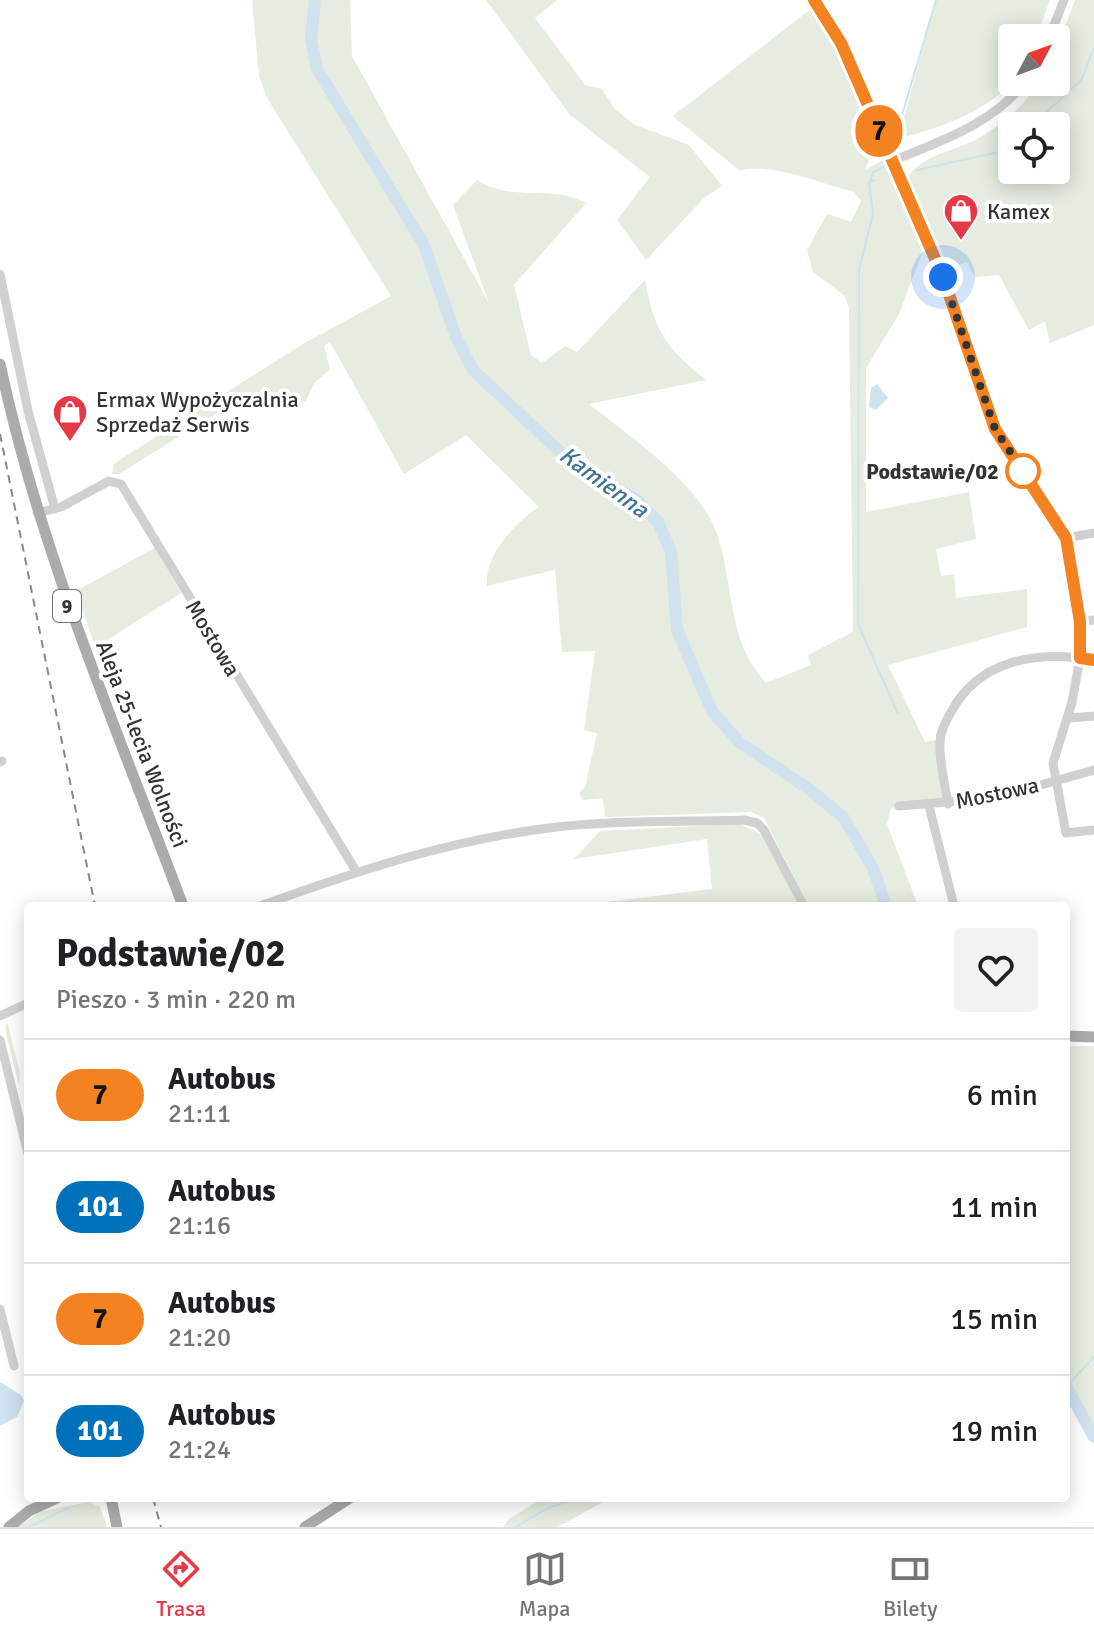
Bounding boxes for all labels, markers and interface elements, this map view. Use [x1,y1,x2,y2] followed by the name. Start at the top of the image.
[998,24,1070,96] north arrow
[998,24,1070,184] map controls
[853,105,905,157] line badge: 7
[998,112,1070,184] button: locate
[871,114,887,148] text: 7
[942,192,980,242] shop icon: Kamex
[987,198,1050,225] place label: Kamex
[923,257,963,297] your location
[96,386,299,438] place label: Ermax Wypożyczalnia Sprzedaż Serwis
[51,393,89,443] shop icon: Ermax Wypożyczalnia Sprzedaż Serwis
[554,440,655,525] water label: Kamienna
[1006,454,1040,488] marker: Podstawie/02
[866,458,999,485] place label: Podstawie/02
[53,590,81,622] road number: 9
[180,595,246,681] street label: Mostowa
[90,637,194,851] street label: Aleja 25-lecia Wolności
[953,771,1041,815] street label: Mostowa
[954,928,1038,1012] button: heart
[56,930,286,977] text: Podstawie/02
[56,984,296,1016] text: Pieszo · 3 min · 220 m
[168,1061,276,1098] text: Autobus
[967,1077,1038,1114] text: 6 min
[92,1078,108,1112] text: 7
[168,1098,231,1130] text: 21:11
[168,1173,276,1210] text: Autobus
[951,1189,1038,1226] text: 11 min
[77,1190,123,1224] text: 101
[168,1210,231,1242] text: 21:16
[168,1285,276,1322] text: Autobus
[951,1301,1038,1338] text: 15 min
[92,1302,108,1336] text: 7
[168,1322,231,1354] text: 21:20
[168,1397,276,1434] text: Autobus
[951,1413,1038,1450] text: 19 min
[77,1414,123,1448] text: 101
[168,1434,231,1466] text: 21:24
[156,1547,206,1622] tab: Trasa
[519,1547,570,1622] tab: Mapa
[883,1547,938,1622] tab: Bilety

